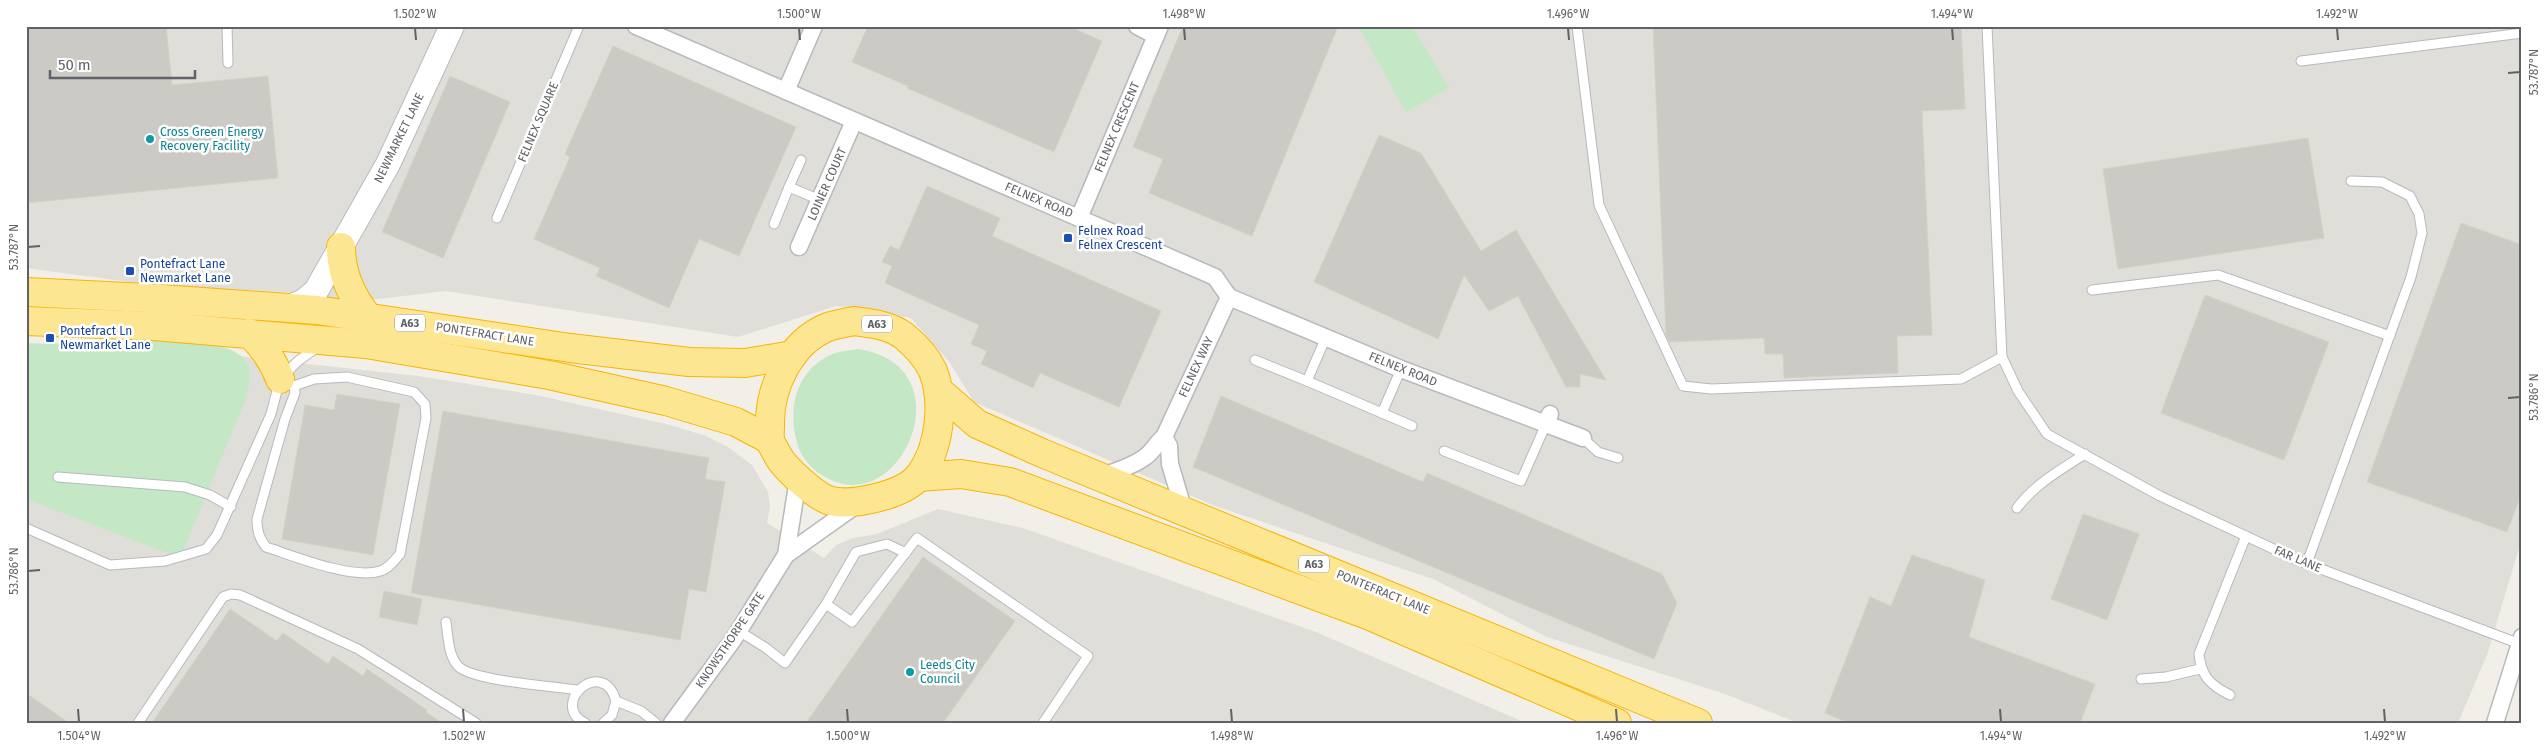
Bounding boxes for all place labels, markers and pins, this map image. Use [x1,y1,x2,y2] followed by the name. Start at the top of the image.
[160,125,264,153] place label: Cross Green Energy Recovery Facility
[144,133,156,145] marker: Cross Green Energy Recovery Facility
[1078,224,1163,252] place label: Felnex Road Felnex Crescent
[1062,232,1074,244] marker: Felnex Road Felnex Crescent
[140,257,231,285] place label: Pontefract Lane Newmarket Lane
[124,265,136,277] marker: Pontefract Lane Newmarket Lane
[60,324,151,352] place label: Pontefract Ln Newmarket Lane
[44,332,56,344] marker: Pontefract Ln Newmarket Lane
[920,658,975,686] place label: Leeds City Council
[904,666,916,678] marker: Leeds City Council

